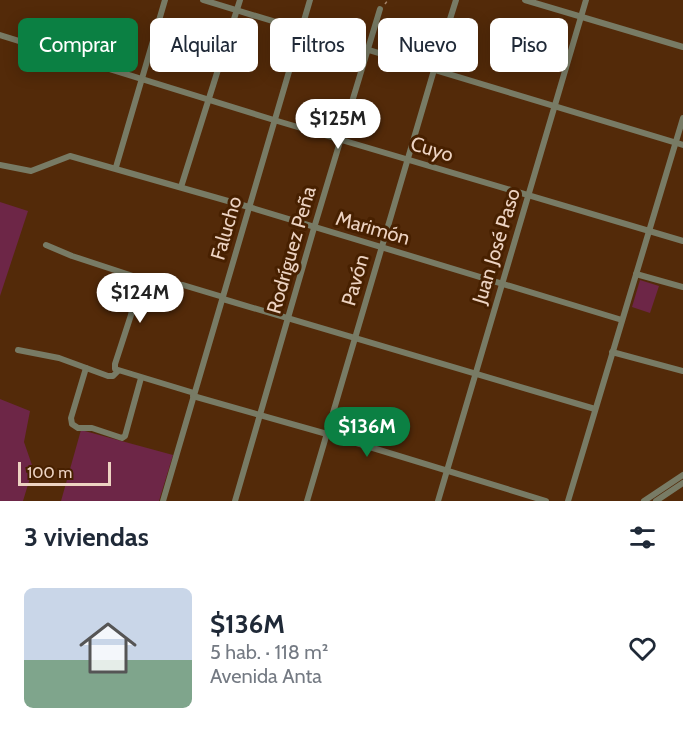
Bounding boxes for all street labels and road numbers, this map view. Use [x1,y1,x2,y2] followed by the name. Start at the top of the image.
[408,131,456,167] street label: Cuyo
[261,183,321,316] street label: Rodríguez Peña
[467,185,525,308] street label: Juan José Paso
[206,193,246,263] street label: Falucho
[333,206,413,250] street label: Marimón
[336,252,374,308] street label: Pavón

